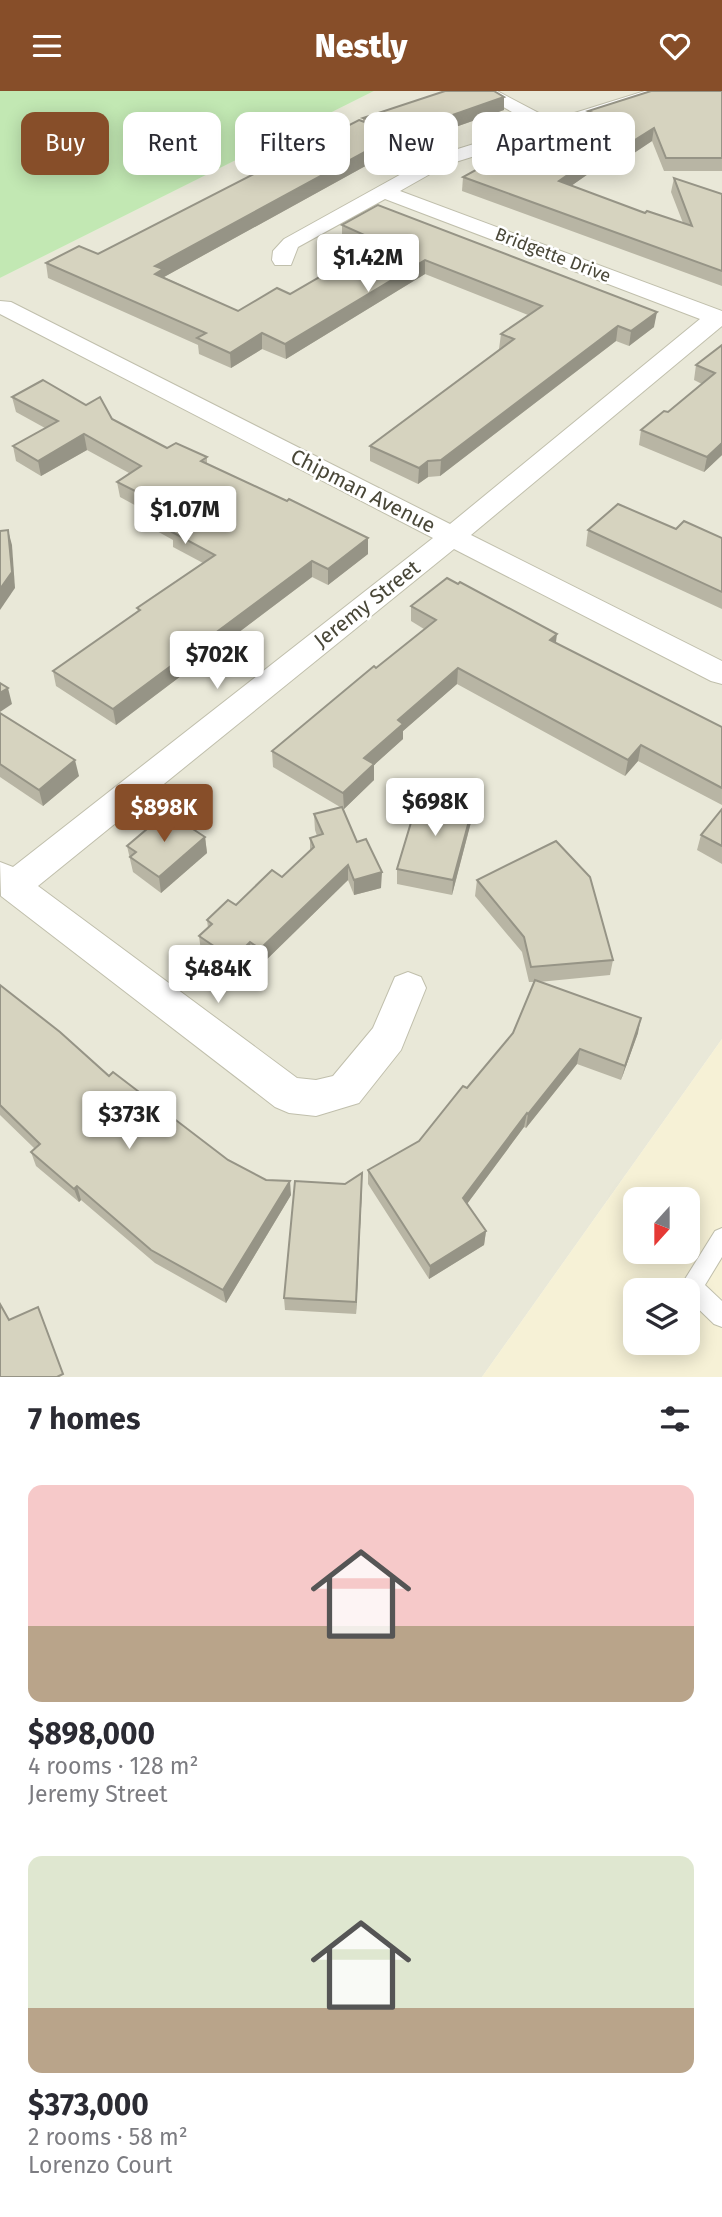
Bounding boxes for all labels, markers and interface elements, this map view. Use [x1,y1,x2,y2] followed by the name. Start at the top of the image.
[28,27,66,65] icon: menu
[315,27,407,65] text: Nestly
[656,27,694,65] icon: heart
[21,112,109,175] chip: Buy
[123,112,221,175] chip: Rent
[235,112,350,175] chip: Filters
[364,112,458,175] chip: New
[472,112,635,175] chip: Apartment
[492,223,614,287] street label: Bridgette Drive
[311,235,425,294] pin: $1.42M
[333,243,403,271] text: $1.42M
[286,443,440,539] street label: Chipman Avenue
[128,487,242,546] pin: $1.07M
[150,495,220,523] text: $1.07M
[309,554,426,653] street label: Jeremy Street
[168,631,266,691] pin: $702K
[186,640,248,668] text: $702K
[386,779,484,838] pin: $698K
[115,785,213,844] pin: $898K
[402,787,468,815] text: $698K
[131,793,197,821] text: $898K
[169,946,267,1005] pin: $484K
[185,954,251,982] text: $484K
[80,1091,178,1151] pin: $373K
[98,1100,160,1128] text: $373K
[623,1187,700,1263] north arrow
[623,1187,700,1355] map controls
[623,1278,700,1355] button: layers
[656,1400,694,1438] icon: filters
[28,1401,140,1437] text: 7 homes
[298,1531,424,1657] icon: home
[28,1716,155,1752] text: $898,000
[28,1752,198,1780] text: 4 rooms · 128 m²
[28,1780,168,1808] text: Jeremy Street
[298,1902,424,2028] icon: home
[28,2087,149,2123] text: $373,000
[28,2123,188,2151] text: 2 rooms · 58 m²
[28,2151,172,2179] text: Lorenzo Court

